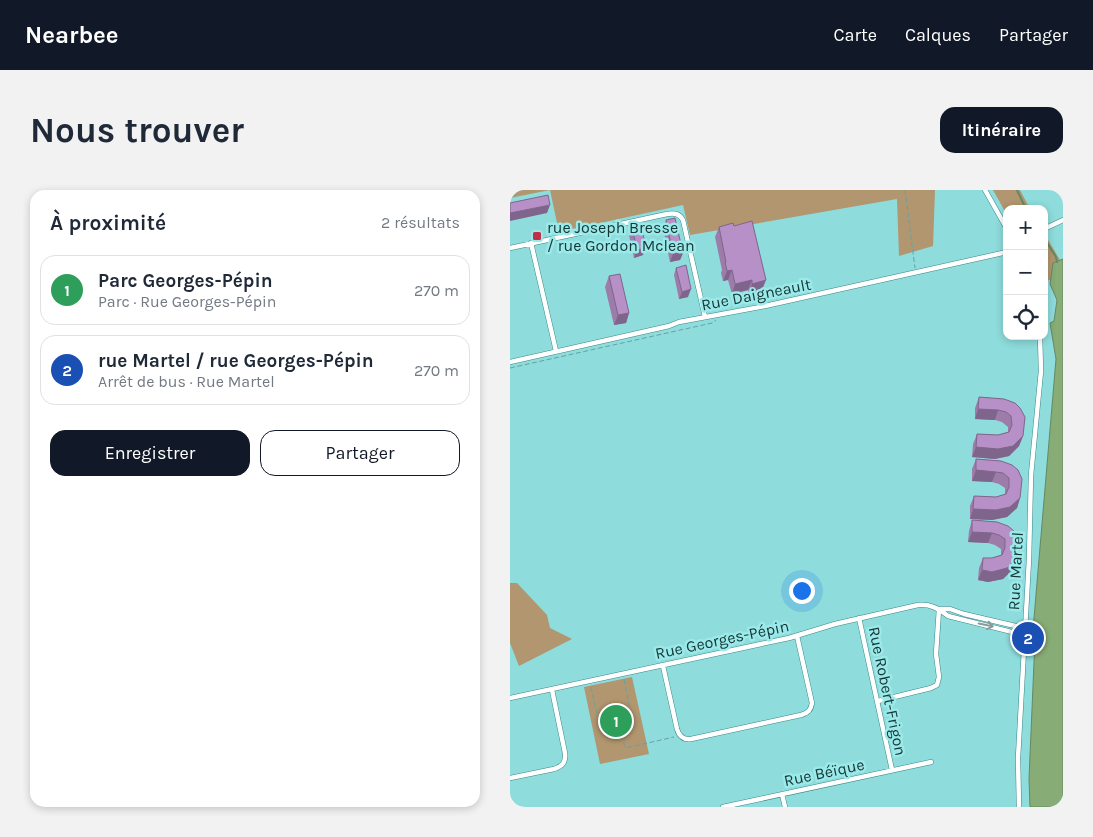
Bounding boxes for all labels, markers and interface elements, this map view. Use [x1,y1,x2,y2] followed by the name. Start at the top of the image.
[25,21,119,49] text: Nearbee
[833,24,877,46] text: Carte
[905,24,971,46] text: Calques
[999,24,1068,46] text: Partager
[940,107,1063,153] button: Itinéraire
[30,110,244,151] text: Nous trouver
[1003,205,1048,340] map controls
[1003,205,1048,250] button: +
[50,211,166,235] text: À proximité
[381,213,460,232] text: 2 résultats
[547,218,695,255] place label: rue Joseph Bresse / rue Gordon Mclean
[531,230,543,242] marker: rue Joseph Bresse / rue Gordon Mclean
[1003,250,1048,295] button: −
[98,270,272,292] text: Parc Georges-Pépin
[700,275,813,314] street label: Rue Daigneault
[64,281,70,300] text: 1
[414,281,459,300] text: 270 m
[98,292,277,311] text: Parc · Rue Georges-Pépin
[1003,295,1048,340] button: locate
[98,350,374,372] text: rue Martel / rue Georges-Pépin
[62,361,72,380] text: 2
[414,361,459,380] text: 270 m
[98,372,275,391] text: Arrêt de bus · Rue Martel
[50,430,250,476] button: Enregistrer
[260,430,460,476] button: Partager
[1004,531,1027,611] street label: Rue Martel
[789,578,815,604] your location
[653,616,791,663] street label: Rue Georges-Pépin
[1012,619,1044,657] pin: 2
[978,621,994,630] one-way arrow
[865,625,910,757] street label: Rue Robert-Frigon
[600,702,632,740] pin: 1
[782,755,866,790] street label: Rue Béïque

